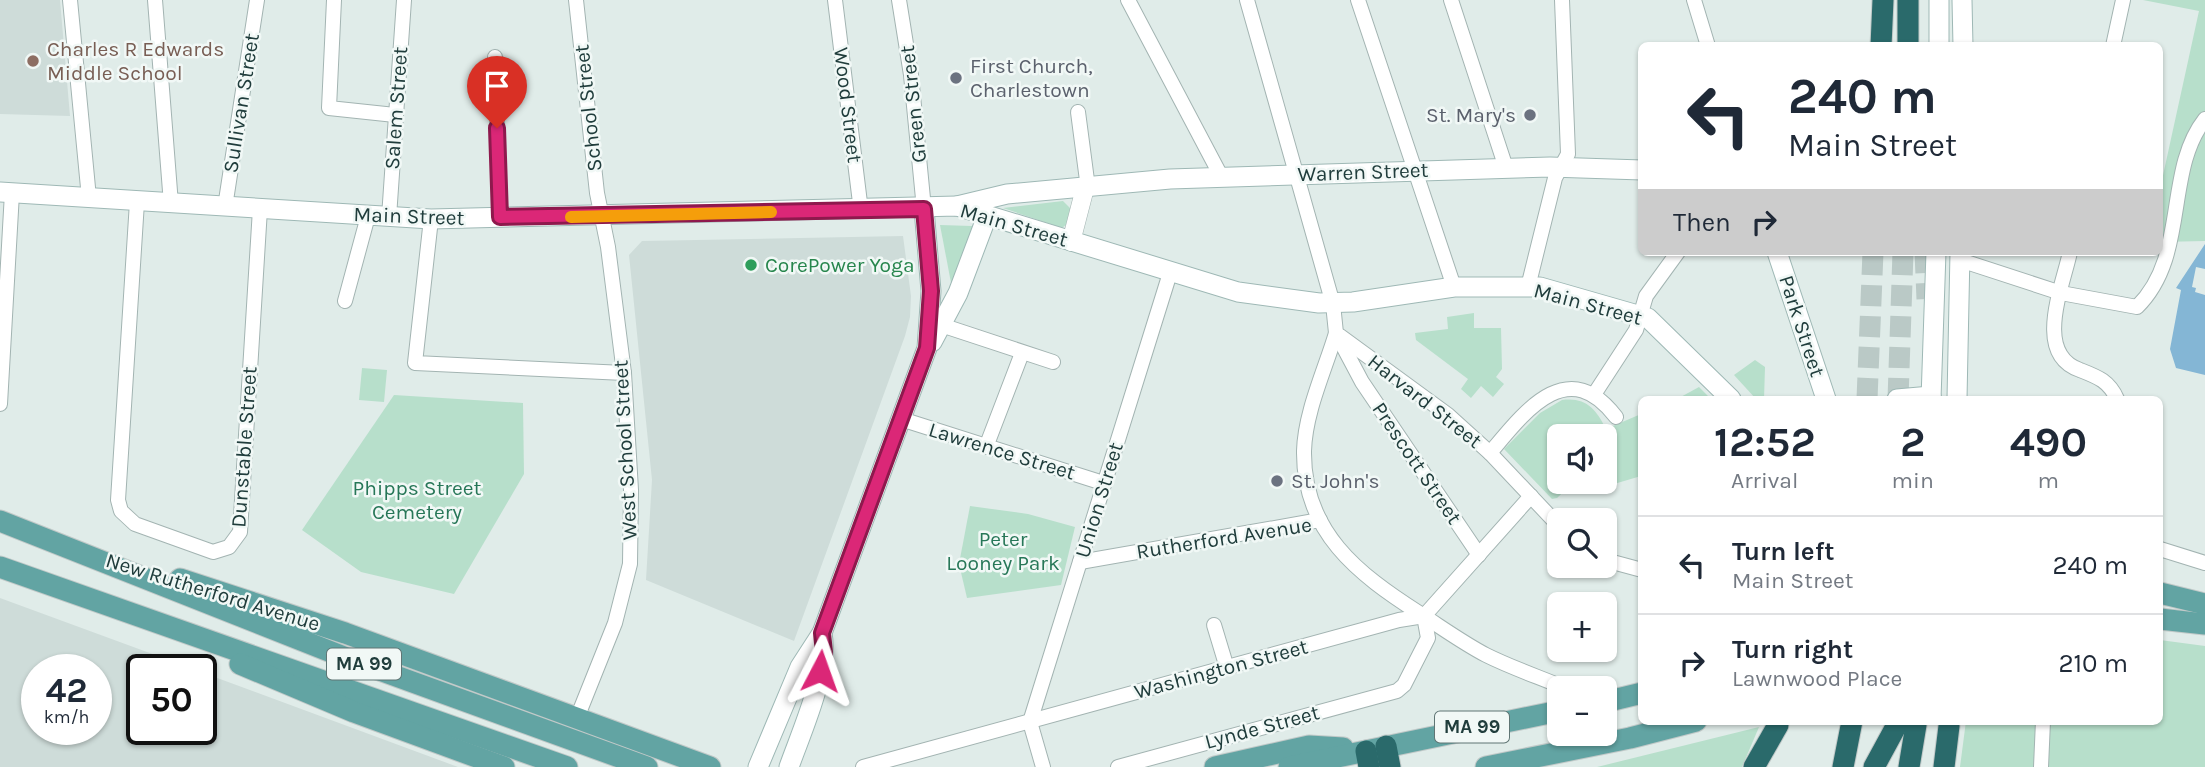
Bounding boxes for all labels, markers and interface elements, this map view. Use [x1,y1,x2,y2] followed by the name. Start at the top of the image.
[218,31,264,174] street label: Sullivan Street
[47,37,224,85] place label: Charles R Edwards Middle School
[569,43,607,173] street label: School Street
[895,44,931,164] street label: Green Street
[380,46,412,170] street label: Salem Street
[829,46,867,164] street label: Wood Street
[25,53,41,69] marker: Charles R Edwards Middle School
[970,54,1093,102] place label: First Church, Charlestown
[467,56,527,128] pin
[478,67,516,105] icon: arrive
[1788,68,1937,125] text: 240 m
[948,70,964,86] marker: First Church, Charlestown
[1673,70,1764,161] icon: left
[1426,103,1516,127] place label: St. Mary's
[1522,107,1538,123] marker: St. Mary's
[1788,127,1957,164] text: Main Street
[1297,158,1429,186] street label: Warren Street
[957,198,1071,252] street label: Main Street
[353,202,465,230] street label: Main Street
[1745,203,1783,241] icon: right
[1673,207,1731,238] text: Then
[765,253,914,277] place label: CorePower Yoga
[743,257,759,273] marker: CorePower Yoga
[1774,272,1830,380] street label: Park Street
[1531,278,1645,330] street label: Main Street
[1363,349,1487,453] street label: Harvard Street
[608,359,642,541] street label: West School Street
[226,366,262,528] street label: Dunstable Street
[1367,398,1467,529] street label: Prescott Street
[926,417,1078,485] street label: Lawrence Street
[1714,417,1816,467] text: 12:52
[1900,417,1925,467] text: 2
[2010,417,2087,467] text: 490
[1547,424,1617,746] map controls
[1547,424,1617,494] button: sound
[1070,439,1128,561] street label: Union Street
[1731,467,1798,494] text: Arrival
[1892,467,1934,494] text: min
[2038,467,2059,494] text: m
[1291,469,1380,493] place label: St. John's
[1269,473,1285,489] marker: St. John's
[353,476,481,524] park label: Phipps Street Cemetery
[1547,508,1617,578] button: search
[1135,512,1313,564] street label: Rutherford Avenue
[946,527,1060,575] park label: Peter Looney Park
[1732,536,1834,567] text: Turn left
[1673,546,1711,584] icon: left
[103,548,323,636] street label: New Rutherford Avenue
[2052,550,2128,581] text: 240 m
[1732,567,1853,594] text: Main Street
[1547,592,1617,662] button: +
[783,634,857,708] position arrow
[1132,634,1311,704] street label: Washington Street
[1732,634,1853,665] text: Turn right
[1673,644,1711,682] icon: right
[2058,648,2128,679] text: 210 m
[327,649,401,680] road number: MA 99
[126,654,217,745] speed limit sign: 50
[1732,665,1902,692] text: Lawnwood Place
[46,670,88,711] text: 42
[1547,676,1617,746] button: −
[1202,700,1322,754] street label: Lynde Street
[44,706,89,728] text: km/h
[1435,712,1509,742] road number: MA 99

